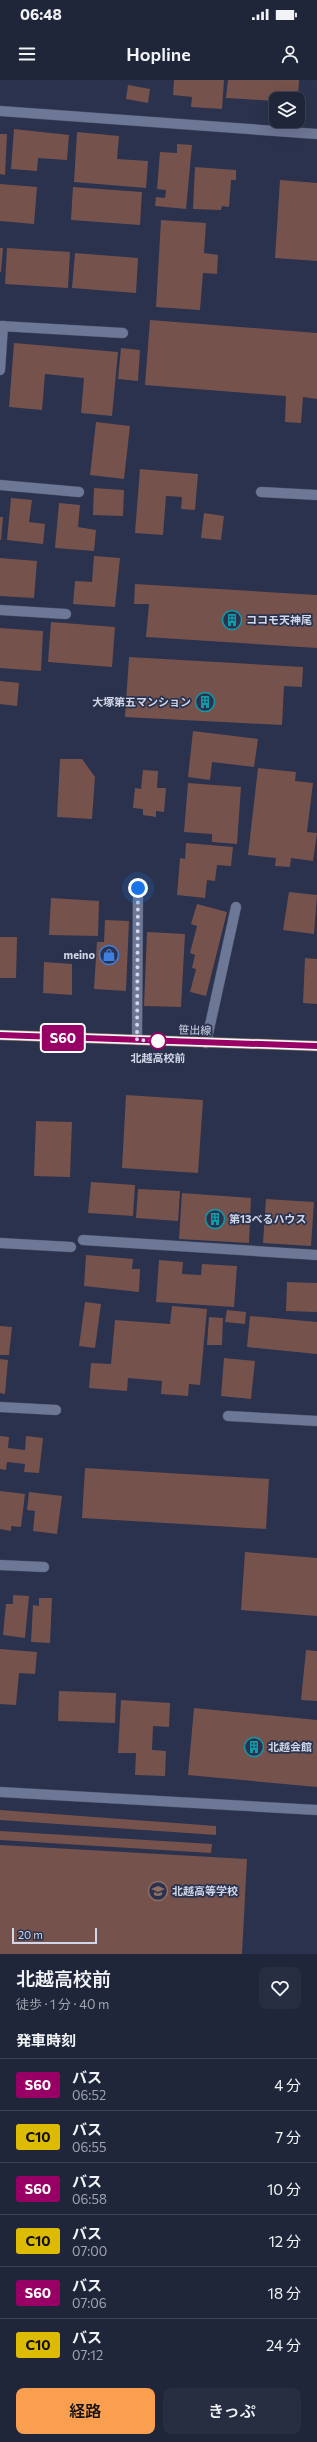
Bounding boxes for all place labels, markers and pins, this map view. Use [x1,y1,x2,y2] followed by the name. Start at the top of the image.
[221,609,243,631] building icon: ココモ天神尾
[246,613,312,626] place label: ココモ天神尾
[194,691,216,713] building icon: 大塚第五マンション
[92,695,191,708] place label: 大塚第五マンション
[98,944,120,966] shop icon: meino
[64,948,95,961] place label: meino
[149,1032,167,1050] marker: 北越高校前
[131,1051,186,1064] place label: 北越高校前
[204,1208,226,1230] building icon: 第13べるハウス
[229,1212,306,1225] place label: 第13べるハウス
[243,1736,265,1758] building icon: 北越会館
[268,1740,312,1753] place label: 北越会館
[147,1880,169,1902] school or university icon: 北越高等学校
[172,1884,238,1897] place label: 北越高等学校

